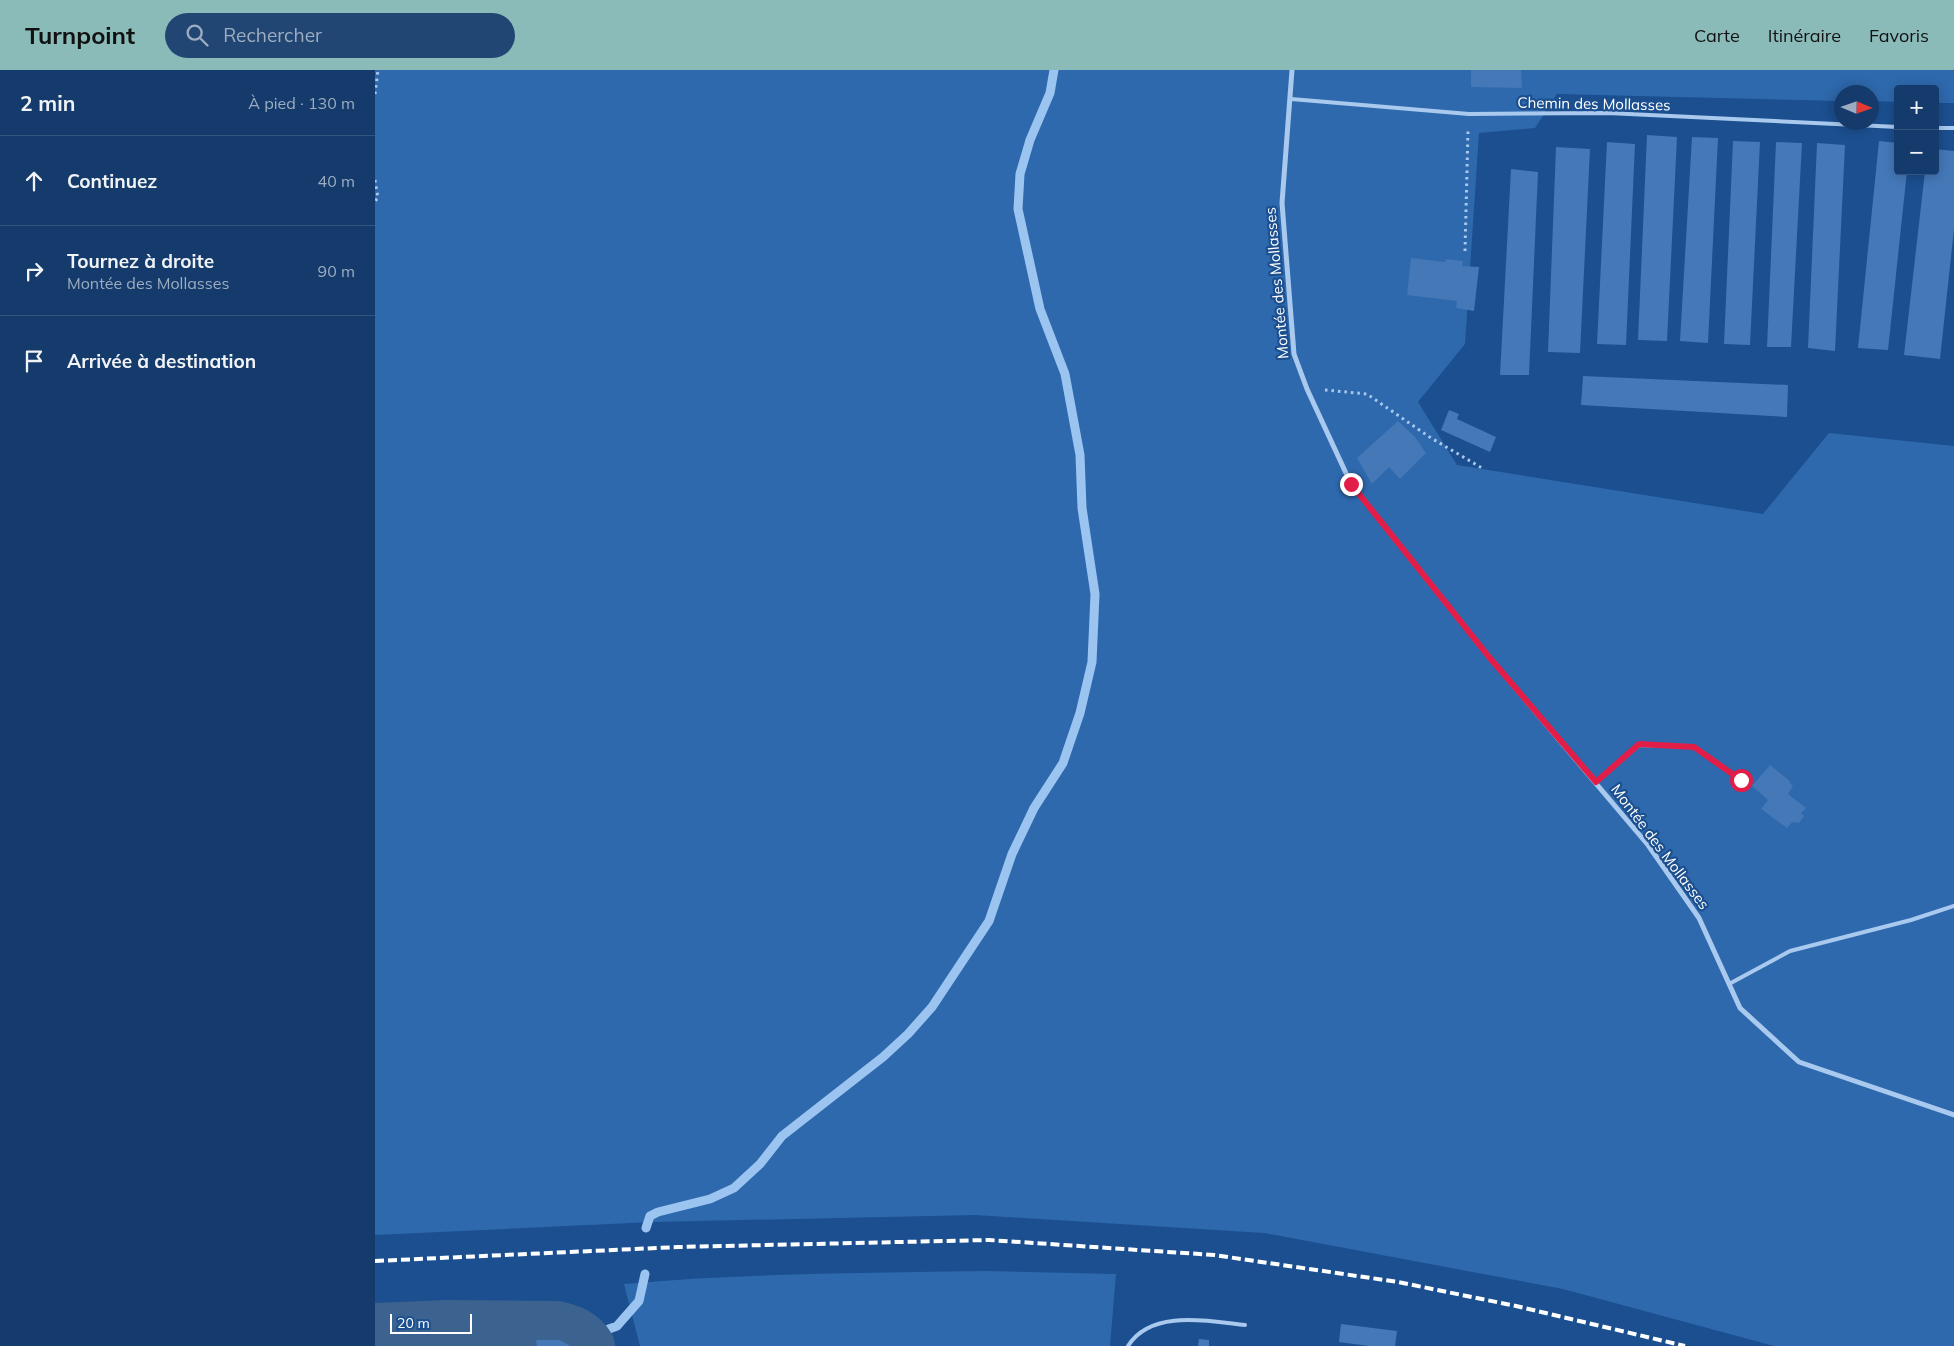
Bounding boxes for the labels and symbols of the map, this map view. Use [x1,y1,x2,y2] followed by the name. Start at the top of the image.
[1834,85,1879,130] north arrow
[1517,93,1671,114] street label: Chemin des Mollasses
[1260,206,1293,360] street label: Montée des Mollasses
[1340,473,1363,496] route end
[1730,769,1753,792] route start
[1607,780,1714,913] street label: Montée des Mollasses
[390,1311,473,1334] scale bar

